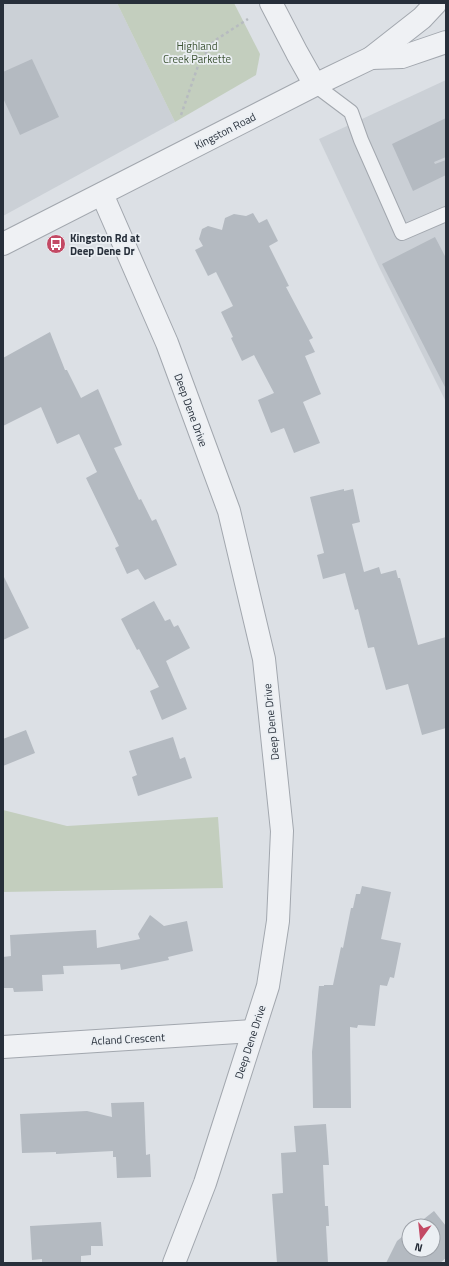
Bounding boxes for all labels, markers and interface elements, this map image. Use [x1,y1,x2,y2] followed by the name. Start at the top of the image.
[163,38,232,67] park label: Highland Creek Parkette
[191,109,259,153] street label: Kingston Road
[70,230,140,259] place label: Kingston Rd at Deep Dene Dr
[45,233,67,255] bus stop icon: Kingston Rd at Deep Dene Dr
[170,371,212,449] street label: Deep Dene Drive
[259,682,283,761] street label: Deep Dene Drive
[230,1002,270,1081] street label: Deep Dene Drive
[91,1029,165,1049] street label: Acland Crescent
[401,1218,441,1258] north arrow
[413,1239,424,1256] text: N

